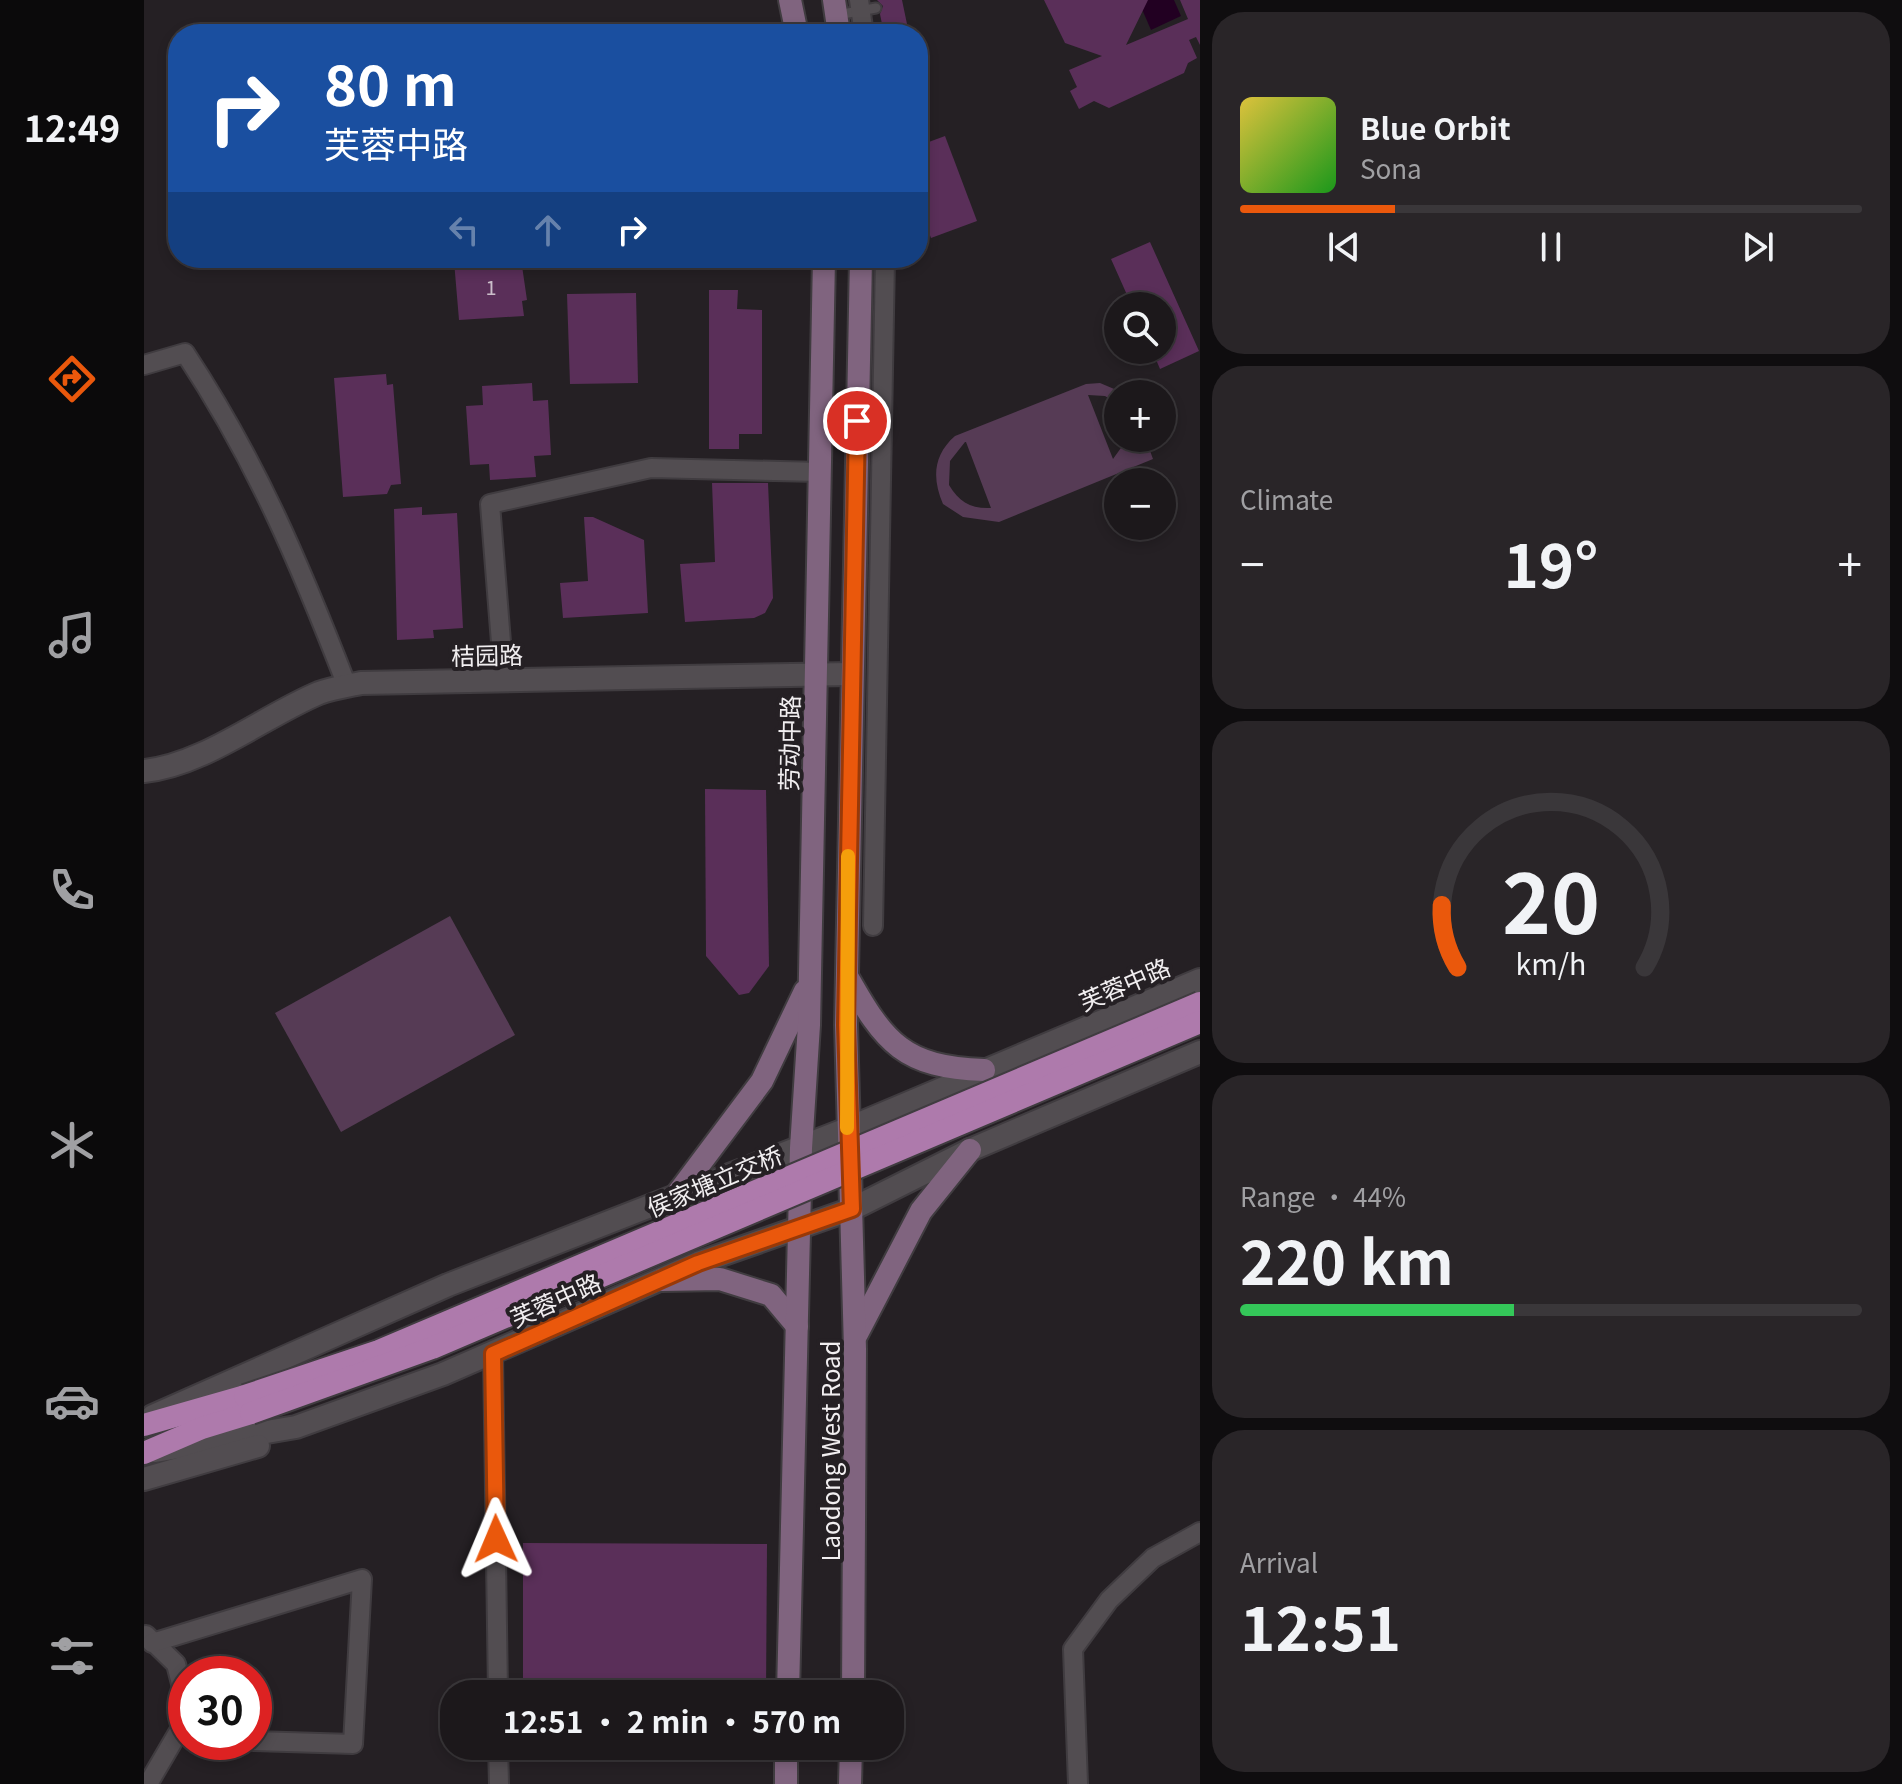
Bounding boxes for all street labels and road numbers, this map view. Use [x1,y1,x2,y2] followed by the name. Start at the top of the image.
[451,636,523,672] street label: 桔园路
[770,695,806,791] street label: 劳动中路
[1073,948,1175,1018] street label: 芙蓉中路
[641,1136,787,1224] street label: 侯家塘立交桥
[504,1263,606,1335] street label: 芙蓉中路
[812,1341,847,1561] street label: Laodong West Road

